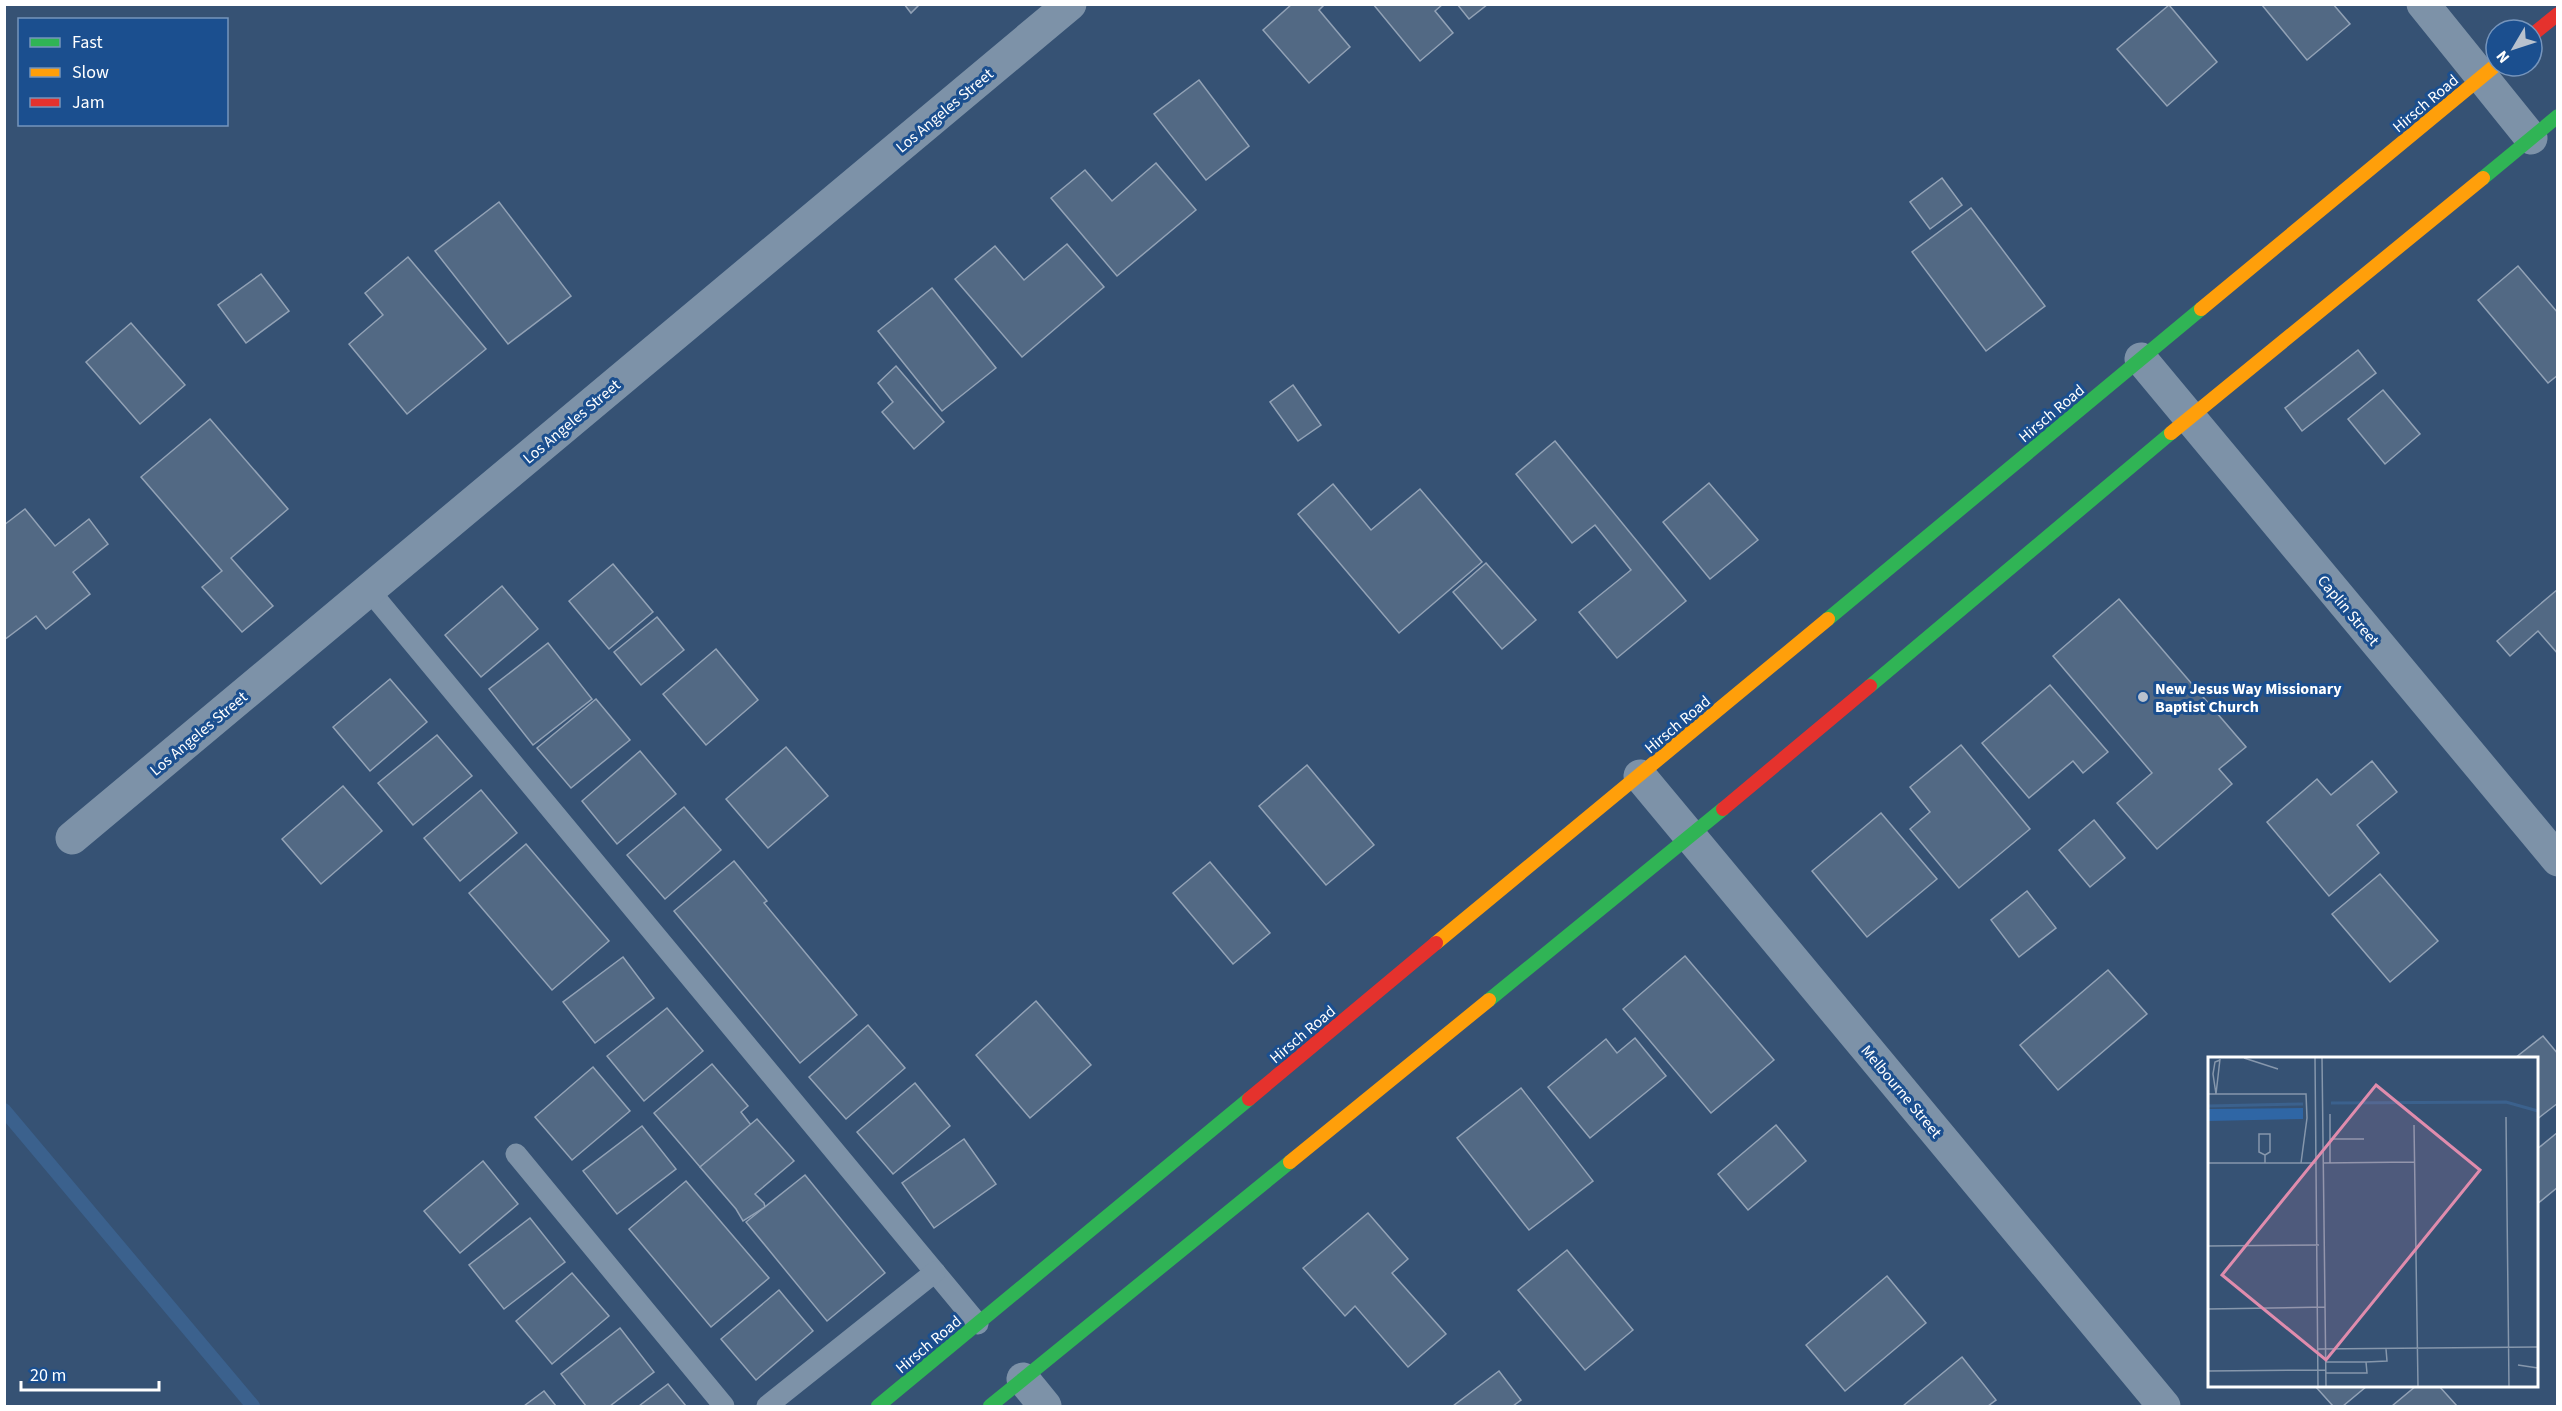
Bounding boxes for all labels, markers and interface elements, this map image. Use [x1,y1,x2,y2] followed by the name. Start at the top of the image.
[18,18,228,126] legend
[2484,18,2544,78] north arrow
[72,30,103,55] text: Fast
[2491,46,2515,68] text: N
[72,60,109,85] text: Slow
[891,63,999,158] street label: Los Angeles Street
[2388,70,2463,138] street label: Hirsch Road
[72,90,105,115] text: Jam
[518,374,626,469] street label: Los Angeles Street
[2014,380,2089,448] street label: Hirsch Road
[2312,571,2385,651] street label: Caplin Street
[2155,678,2342,718] place label: New Jesus Way Missionary Baptist Church
[145,686,253,781] street label: Los Angeles Street
[2136,690,2150,704] marker: New Jesus Way Missionary Baptist Church
[1640,691,1715,759] street label: Hirsch Road
[1265,1001,1340,1069] street label: Hirsch Road
[1856,1040,1947,1143] street label: Melbourne Street
[2208,1057,2538,1387] inset map
[891,1311,966,1379] street label: Hirsch Road
[21,1354,159,1392] scale bar
[30,1363,66,1388] text: 20 m

